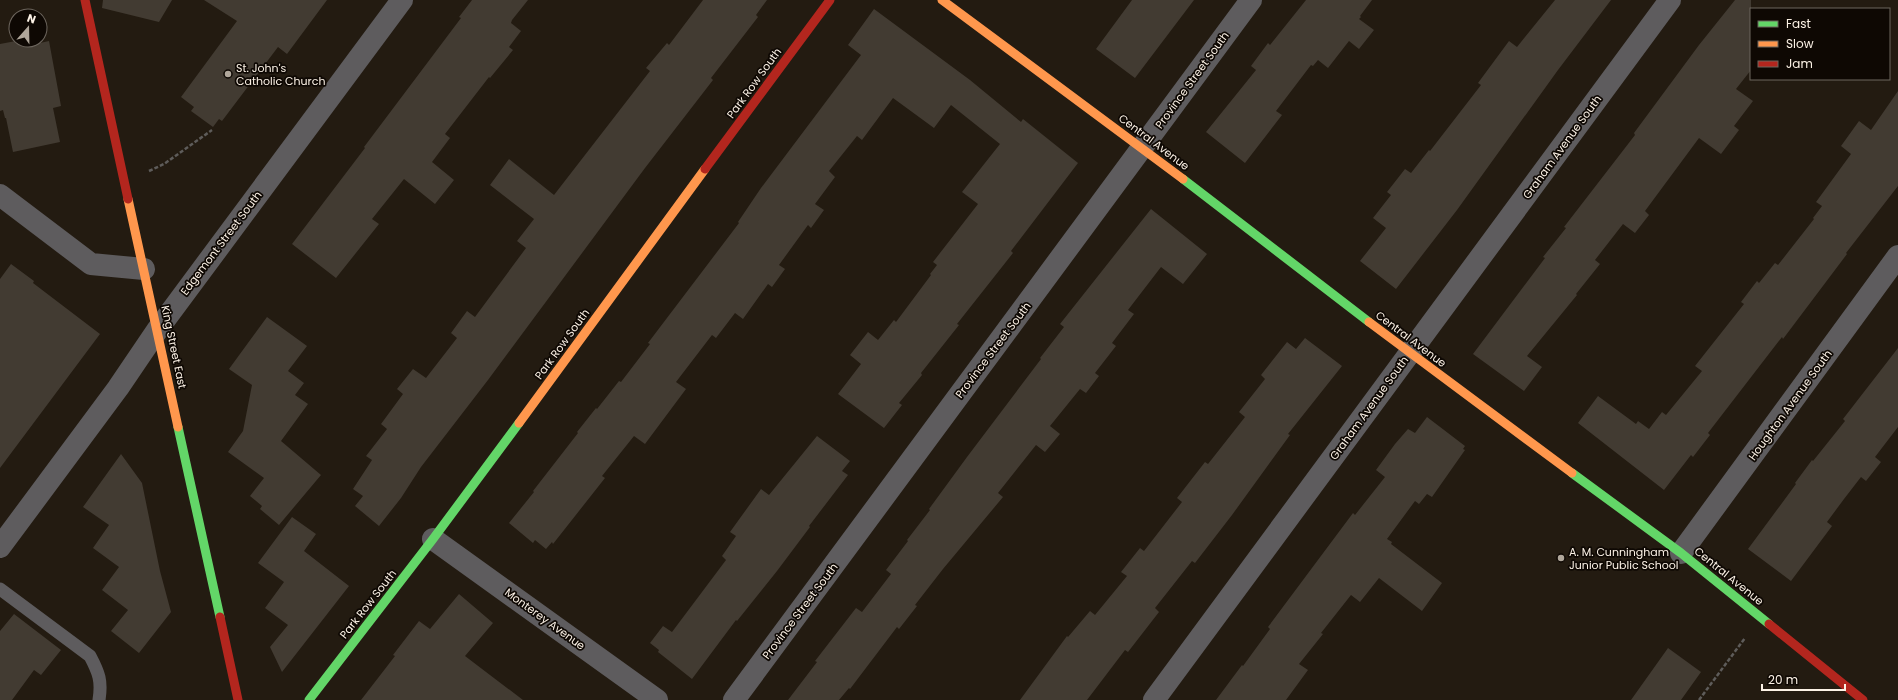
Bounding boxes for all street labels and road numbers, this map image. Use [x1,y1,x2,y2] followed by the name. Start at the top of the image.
[1151,28,1233,132] street label: Province Street South
[723,44,785,122] street label: Park Row South
[1519,92,1605,202] street label: Graham Avenue South
[1115,110,1193,174] street label: Central Avenue
[177,188,265,298] street label: Edgemont Street South
[952,299,1034,401] street label: Province Street South
[157,304,191,390] street label: King Street East
[531,305,593,383] street label: Park Row South
[1372,307,1450,371] street label: Central Avenue
[1744,346,1836,464] street label: Houghton Avenue South
[1326,353,1412,463] street label: Graham Avenue South
[1691,543,1767,609] street label: Central Avenue
[759,560,841,662] street label: Province Street South
[336,566,400,642] street label: Park Row South
[502,584,589,654] street label: Monterey Avenue

